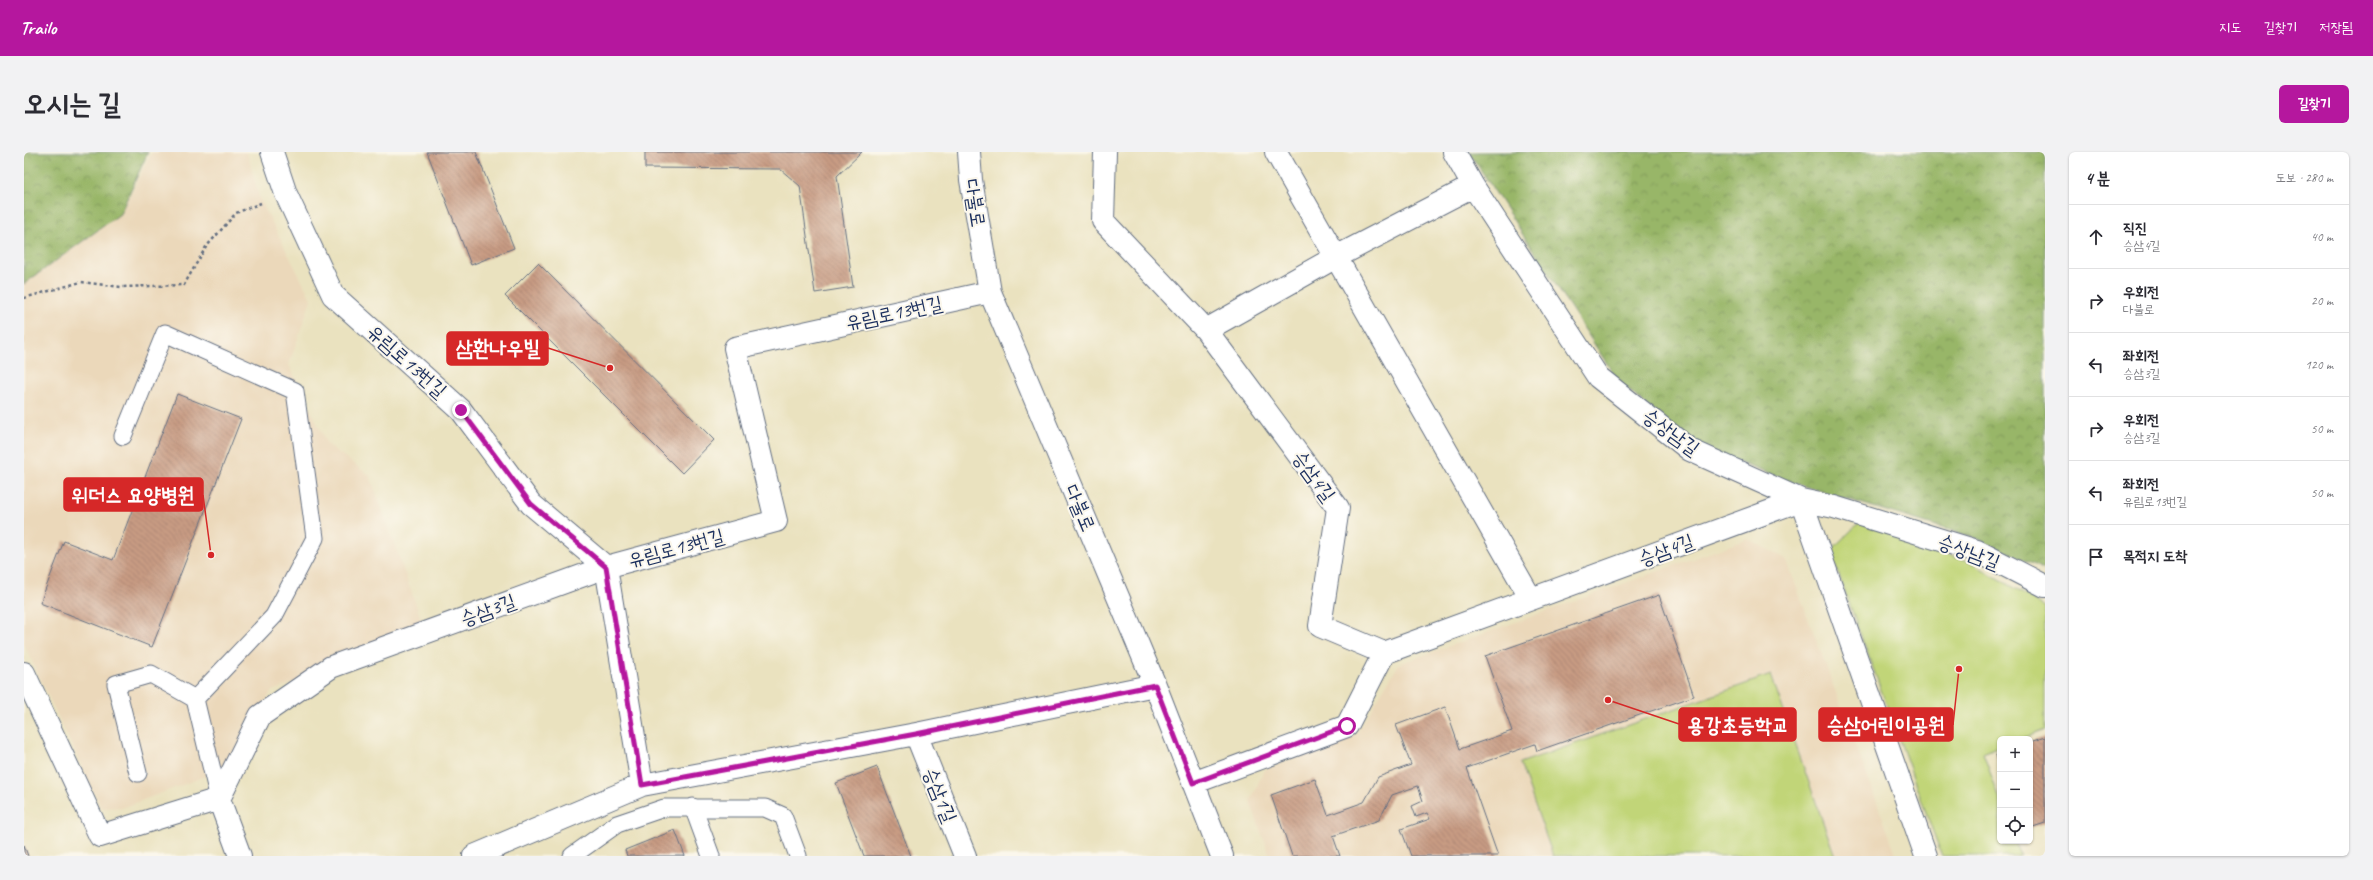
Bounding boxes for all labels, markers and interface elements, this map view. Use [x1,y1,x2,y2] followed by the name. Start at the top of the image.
[20,16,56,40] text: Trailo
[2219,19,2241,36] text: 지도
[2263,19,2297,36] text: 길찾기
[2319,19,2353,36] text: 저장됨
[2279,85,2349,123] button: 길찾기
[24,86,121,121] text: 오시는 길
[2085,168,2110,189] text: 4 분
[2275,170,2333,186] text: 도보 · 280 m
[959,177,991,229] street label: 다불로
[2123,219,2147,238] text: 직진
[2085,226,2107,248] icon: ahead
[2311,229,2333,245] text: 40 m
[2123,238,2160,254] text: 승삼4길
[2123,283,2159,302] text: 우회전
[2085,290,2107,312] icon: right
[843,291,945,335] street label: 유림로13번길
[2311,293,2333,309] text: 20 m
[2123,302,2154,318] text: 다불로
[362,319,452,403] street label: 유림로13번길
[447,332,548,365] callout: 삼환나우빌
[456,335,541,361] text: 삼환나우빌
[2123,347,2159,366] text: 좌회전
[2085,354,2107,376] icon: left
[2305,357,2333,373] text: 120 m
[2123,366,2160,382] text: 승삼3길
[452,401,470,419] route end
[1638,403,1704,461] street label: 승상남길
[2123,411,2159,430] text: 우회전
[2085,418,2107,440] icon: right
[2311,421,2333,437] text: 50 m
[2123,430,2160,446] text: 승삼3길
[1287,445,1341,507] street label: 승삼4길
[2123,475,2159,494] text: 좌회전
[64,478,203,511] callout: 위더스 요양병원
[1059,481,1101,535] street label: 다불로
[71,482,195,508] text: 위더스 요양병원
[2085,482,2107,504] icon: left
[2311,485,2333,501] text: 50 m
[2123,494,2187,510] text: 유림로13번길
[625,523,727,573] street label: 유림로13번길
[1635,528,1697,572] street label: 승삼4길
[1934,529,2004,575] street label: 승상남길
[2085,546,2107,568] icon: arrive
[2123,547,2187,566] text: 목적지 도착
[457,588,519,632] street label: 승삼3길
[1679,708,1796,741] callout: 용강초등학교
[1819,708,1953,741] callout: 승삼어린이공원
[1687,712,1789,738] text: 용강초등학교
[1827,712,1945,738] text: 승삼어린이공원
[1338,717,1356,735] route start
[1997,736,2033,844] map controls
[1997,736,2033,772] button: +
[918,764,962,826] street label: 승삼1길
[1997,772,2033,808] button: −
[1997,808,2033,844] button: locate

